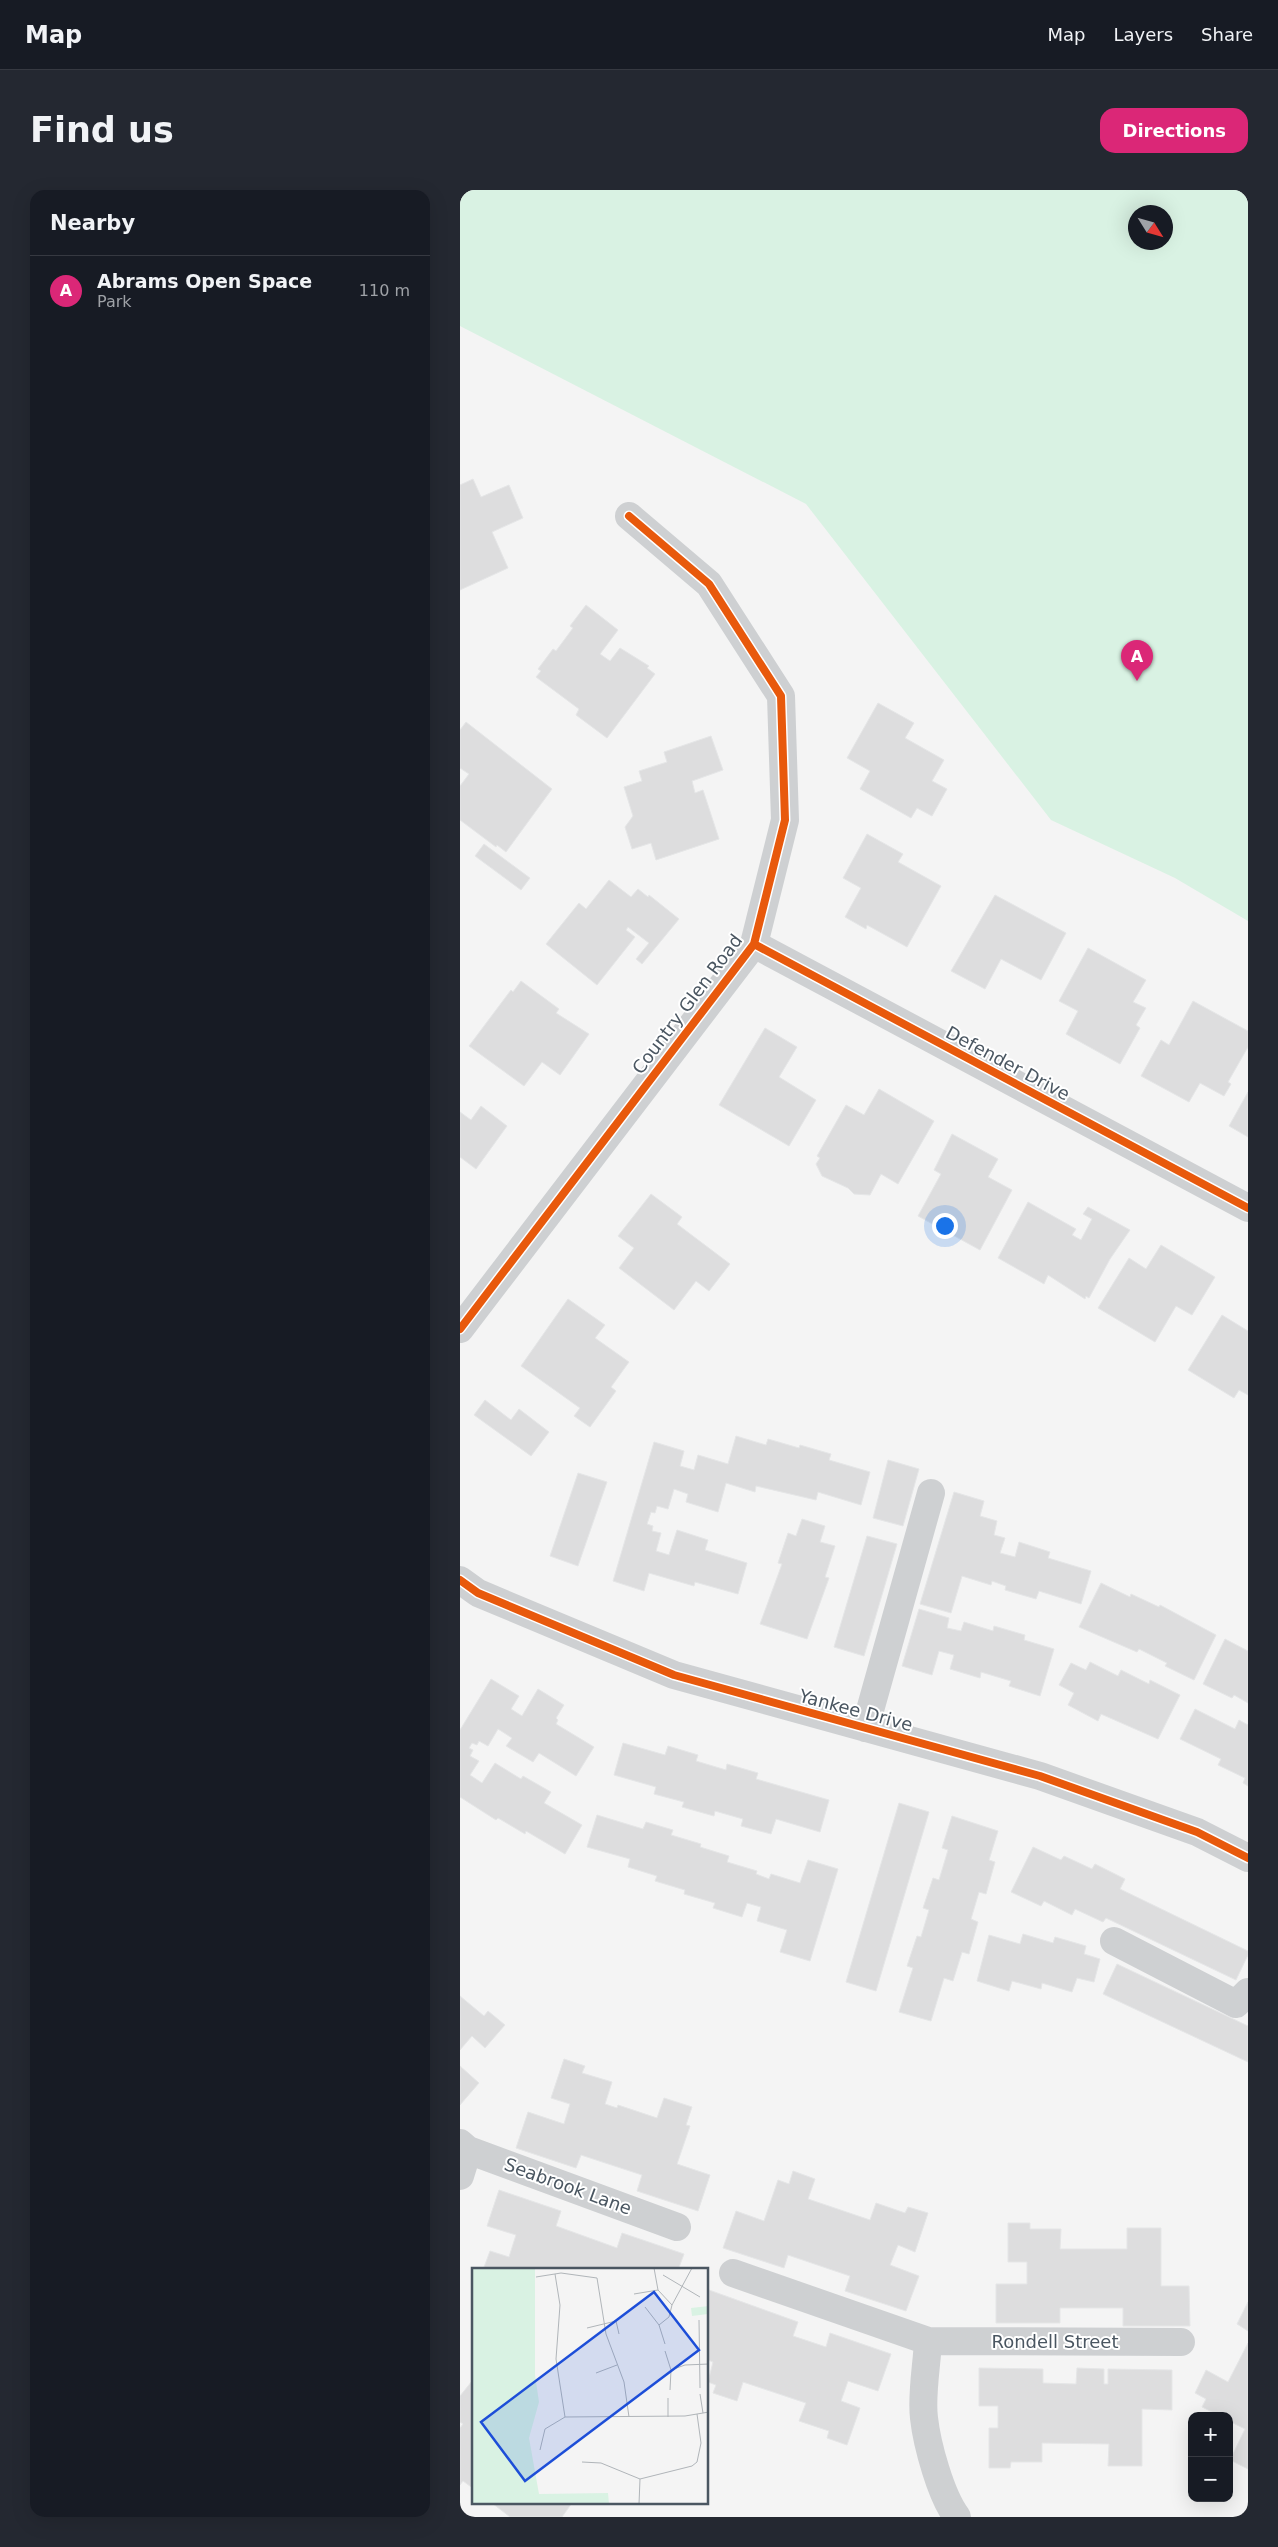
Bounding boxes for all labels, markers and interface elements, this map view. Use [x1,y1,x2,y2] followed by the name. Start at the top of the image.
[25,21,82,49] text: Map
[1047,24,1085,45] text: Map
[1113,24,1173,45] text: Layers
[1201,24,1253,45] text: Share
[1100,108,1248,153] button: Directions
[30,110,174,150] text: Find us
[1128,205,1173,250] north arrow
[50,211,135,235] text: Nearby
[97,270,312,292] text: Abrams Open Space
[60,281,72,300] text: A
[359,281,410,300] text: 110 m
[97,292,132,311] text: Park
[1121,640,1153,681] pin: A
[628,930,746,1078] street label: Country Glen Road
[942,1021,1074,1105] street label: Defender Drive
[932,1213,958,1239] your location
[796,1685,915,1735] street label: Yankee Drive
[502,2153,634,2219] street label: Seabrook Lane
[472,2268,709,2504] inset map
[991,2331,1119,2352] street label: Rondell Street
[1188,2412,1233,2502] map controls
[1188,2412,1233,2457] button: +
[1188,2457,1233,2502] button: −

